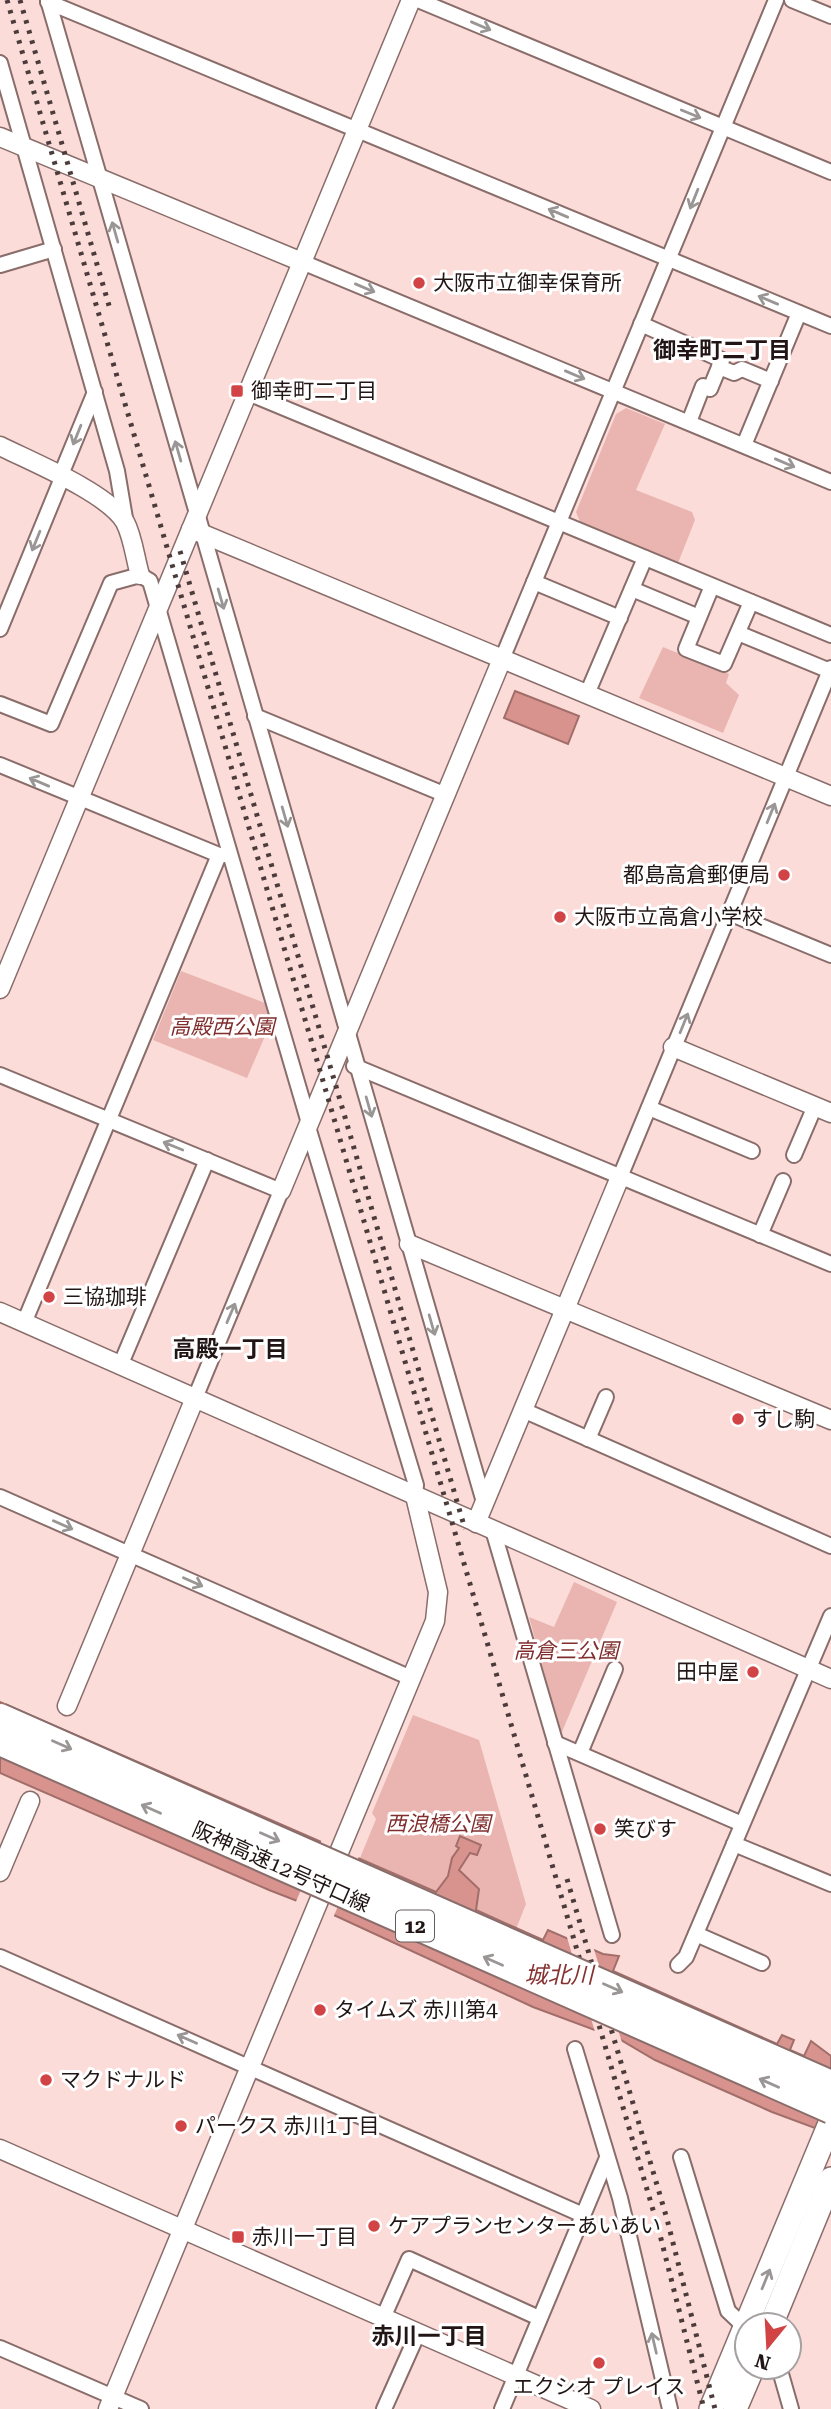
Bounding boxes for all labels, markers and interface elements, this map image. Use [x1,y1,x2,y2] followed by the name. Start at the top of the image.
[470,21,491,34] one-way arrow
[680,108,701,121] one-way arrow
[686,187,699,209] one-way arrow
[548,205,569,218] one-way arrow
[108,221,121,243] one-way arrow
[433,271,622,295] place label: 大阪市立御幸保育所
[411,275,427,291] marker: 大阪市立御幸保育所
[354,282,376,295] one-way arrow
[758,293,779,306] one-way arrow
[653,337,791,364] district label: 御幸町二丁目
[564,370,586,383] one-way arrow
[251,379,377,403] place label: 御幸町二丁目
[229,383,245,399] marker: 御幸町二丁目
[70,423,83,445] one-way arrow
[170,440,183,462] one-way arrow
[774,457,796,470] one-way arrow
[29,530,42,552] one-way arrow
[215,588,228,610] one-way arrow
[29,775,51,788] one-way arrow
[765,802,778,824] one-way arrow
[279,806,292,828] one-way arrow
[623,863,770,887] place label: 都島高倉郵便局
[776,867,792,883] marker: 都島高倉郵便局
[574,905,763,929] place label: 大阪市立高倉小学校
[552,909,568,925] marker: 大阪市立高倉小学校
[678,1013,691,1034] one-way arrow
[170,1015,277,1039] park label: 高殿西公園
[363,1095,376,1117] one-way arrow
[162,1139,184,1152] one-way arrow
[63,1285,147,1309] place label: 三協珈琲
[41,1289,57,1305] marker: 三協珈琲
[225,1302,238,1324] one-way arrow
[427,1314,440,1336] one-way arrow
[173,1336,288,1363] district label: 高殿一丁目
[752,1407,815,1431] place label: すし駒
[730,1411,746,1427] marker: すし駒
[51,1519,73,1532] one-way arrow
[182,1576,203,1589] one-way arrow
[514,1639,621,1663] park label: 高倉三公園
[676,1660,739,1684] place label: 田中屋
[745,1664,761,1680] marker: 田中屋
[51,1739,73,1752] one-way arrow
[141,1802,162,1815] one-way arrow
[386,1812,493,1836] park label: 西浪橋公園
[189,1817,373,1917] street label: 阪神高速12号守口線
[614,1817,677,1841] place label: 笑びす
[592,1821,608,1837] marker: 笑びす
[259,1831,281,1844] one-way arrow
[396,1910,434,1942] road number: 12
[483,1954,505,1967] one-way arrow
[525,1962,597,1989] water label: 城北川
[602,1982,623,1995] one-way arrow
[334,1998,498,2022] place label: タイムズ 赤川第4
[312,2002,328,2018] marker: タイムズ 赤川第4
[177,2032,198,2045] one-way arrow
[60,2068,186,2092] place label: マクドナルド
[38,2072,54,2088] marker: マクドナルド
[758,2076,780,2089] one-way arrow
[195,2114,379,2138] place label: パークス 赤川1丁目
[173,2118,189,2134] marker: パークス 赤川1丁目
[388,2214,661,2238] place label: ケアプランセンターあいあい
[366,2218,382,2234] marker: ケアプランセンターあいあい
[252,2225,357,2249] place label: 赤川一丁目
[230,2229,246,2245] marker: 赤川一丁目
[760,2268,773,2290] one-way arrow
[733,2311,803,2381] north arrow
[372,2323,487,2350] district label: 赤川一丁目
[647,2332,660,2355] one-way arrow
[752,2348,773,2375] text: N
[591,2355,607,2371] marker: エクシオ プレイス
[513,2375,685,2399] place label: エクシオ プレイス

